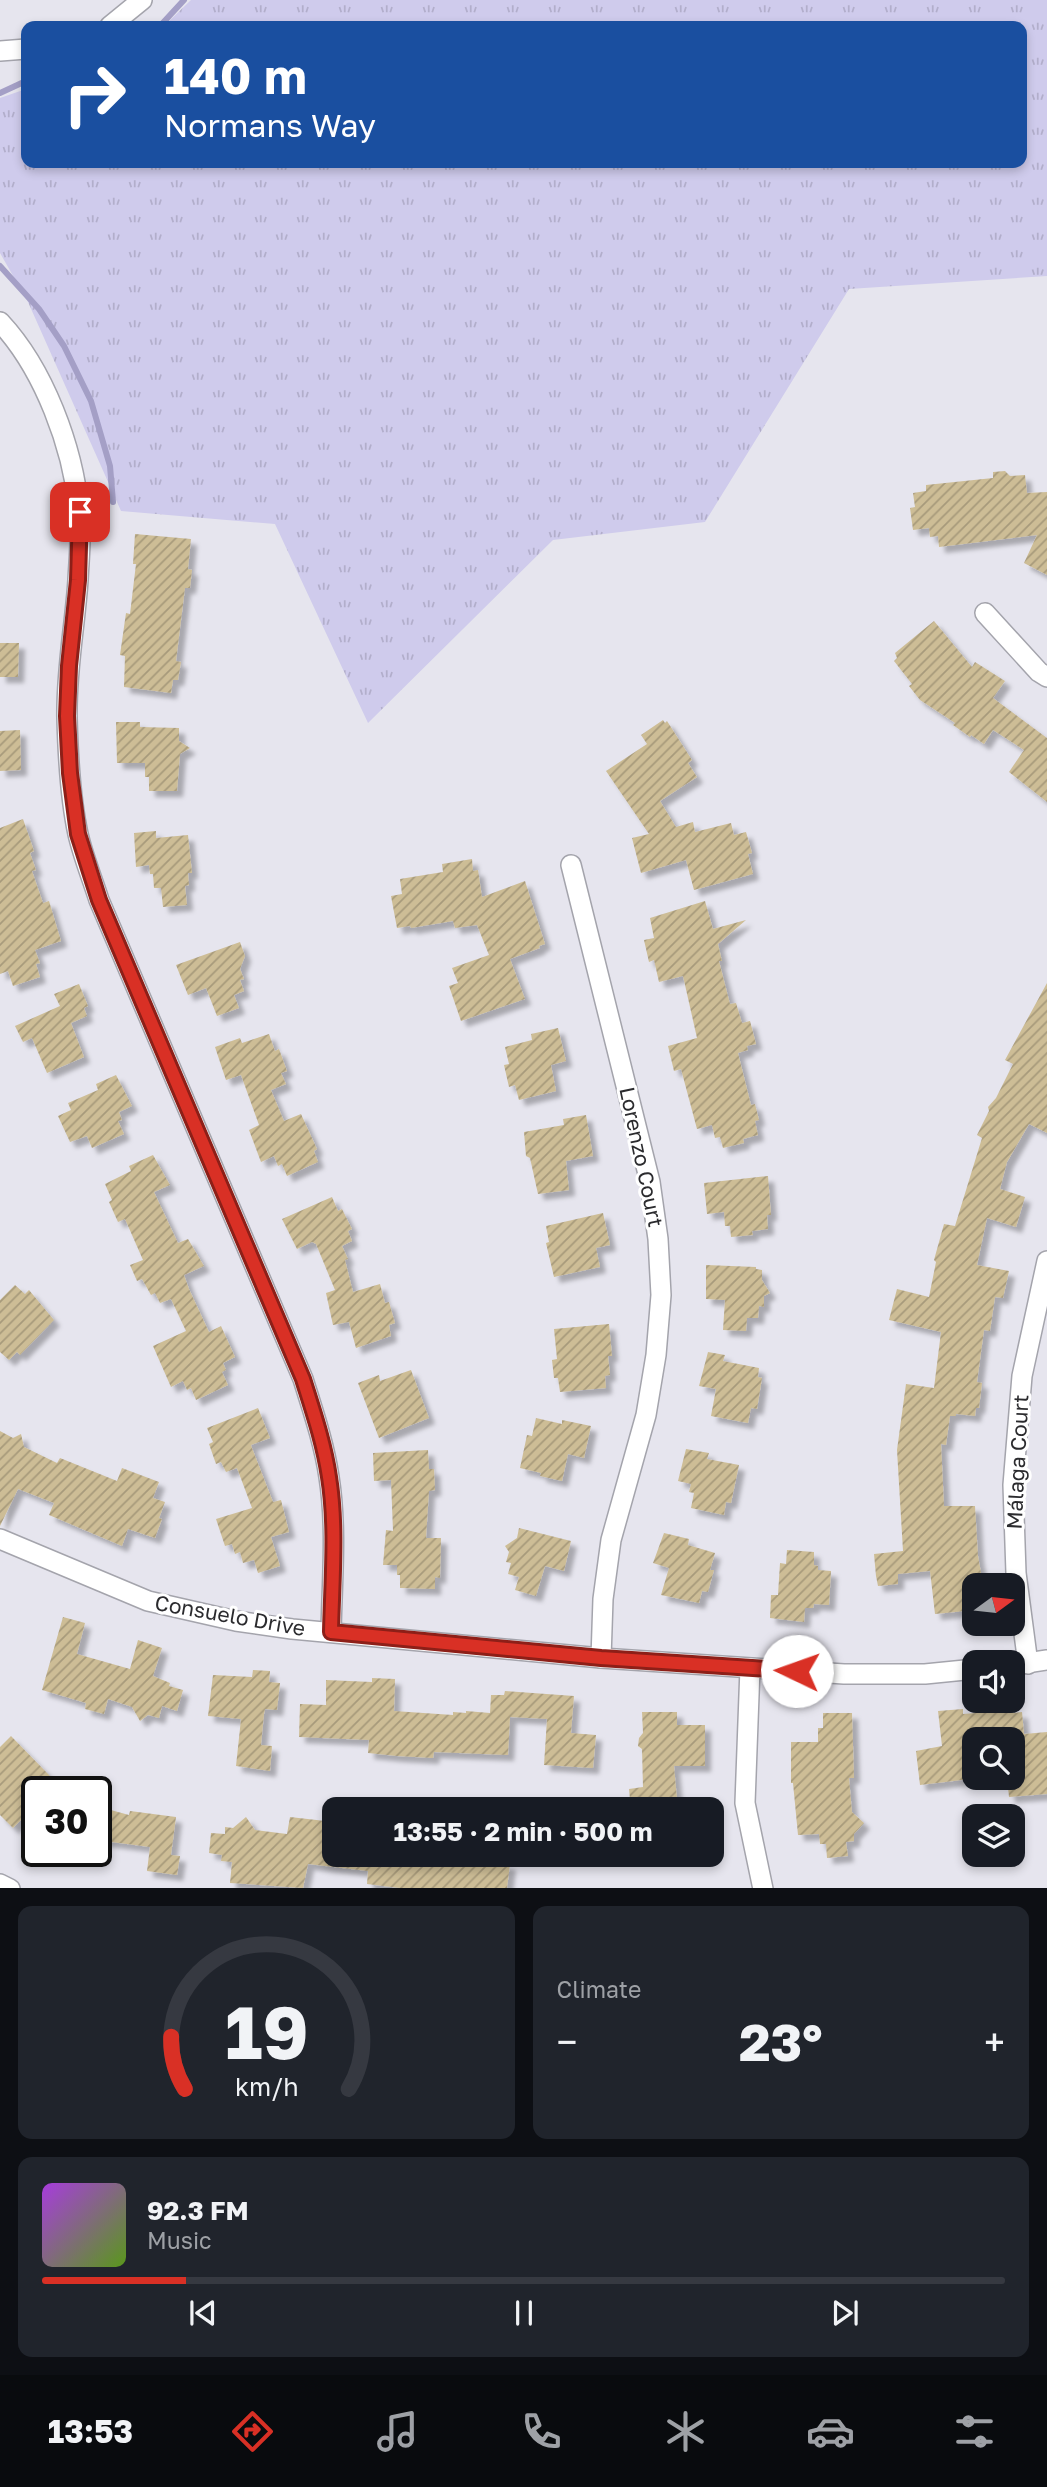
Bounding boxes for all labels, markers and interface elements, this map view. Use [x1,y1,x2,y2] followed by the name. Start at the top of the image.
[164,46,307,105] text: 140 m
[49,49,140,140] icon: right
[164,106,376,144] text: Normans Way
[50,482,110,542] pin
[61,493,99,531] icon: arrive
[614,1084,670,1229] street label: Lorenzo Court
[1000,1394,1034,1530] street label: Málaga Court
[962,1573,1026,1636] north arrow
[962,1573,1025,1867] map controls
[153,1589,307,1641] street label: Consuelo Drive
[760,1634,834,1708] position arrow
[962,1650,1025,1713] button: sound
[962,1727,1025,1790] button: search
[21,1776,112,1867] speed limit sign: 30
[962,1804,1025,1867] button: layers
[394,1816,652,1847] text: 13:55 · 2 min · 500 m
[557,1975,641,2003] text: Climate
[224,1988,308,2075] text: 19
[739,2010,823,2072] text: 23°
[557,2019,577,2064] text: −
[984,2019,1005,2064] text: +
[234,2070,298,2101] text: km/h
[147,2195,249,2226] text: 92.3 FM
[147,2226,212,2254] text: Music
[184,2294,222,2332] icon: previous
[505,2294,543,2332] icon: pause
[826,2294,864,2332] icon: next
[228,2407,277,2456] icon: directions
[373,2407,422,2456] icon: music
[517,2407,566,2456] icon: phone
[661,2407,710,2456] icon: climate
[806,2407,855,2456] icon: car
[950,2407,999,2456] icon: filters
[48,2412,133,2450] text: 13:53

